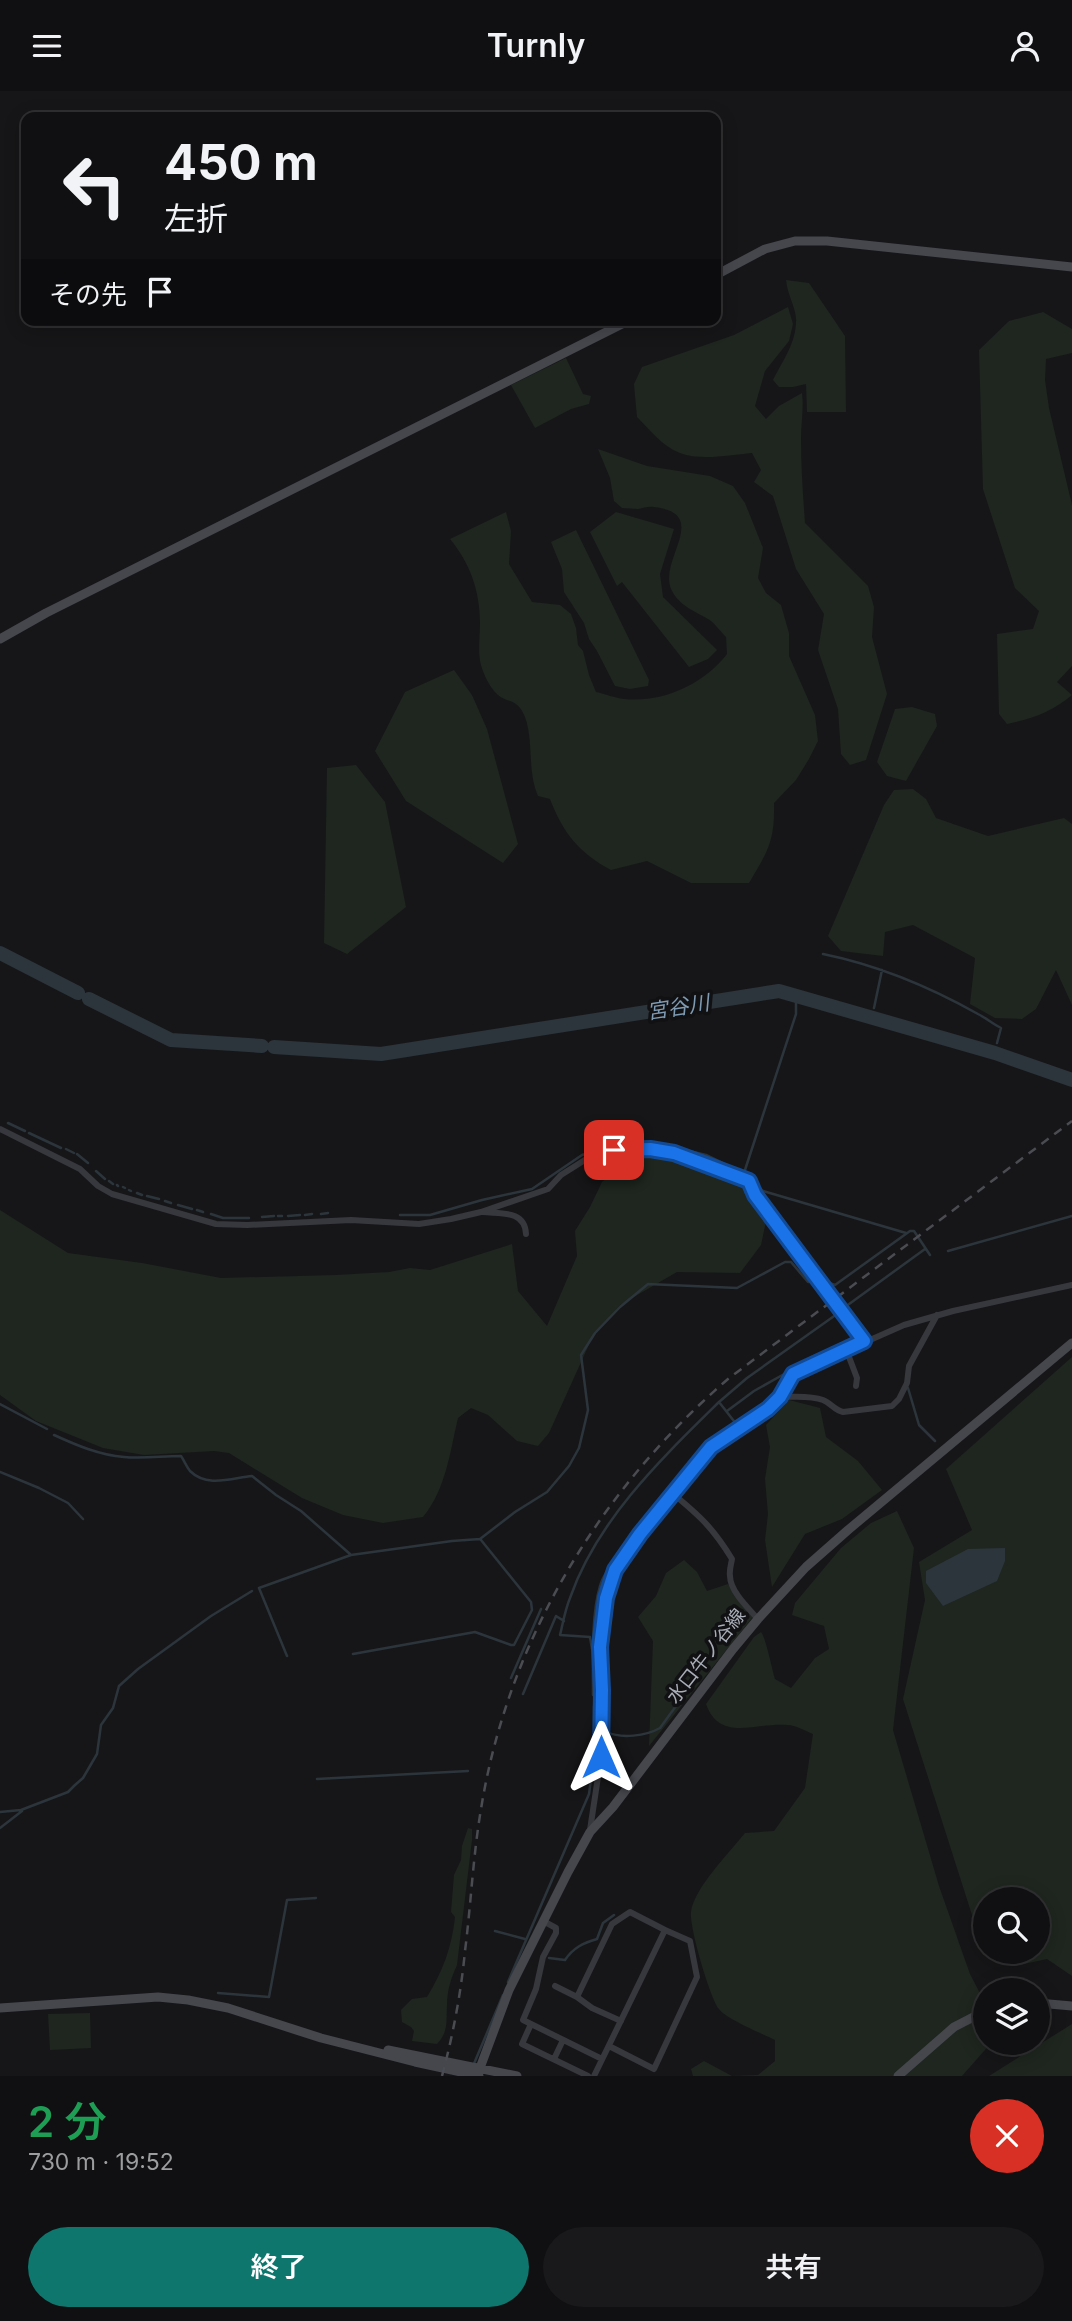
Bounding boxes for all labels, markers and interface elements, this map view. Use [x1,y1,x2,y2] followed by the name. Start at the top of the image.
[487,26,585,65] text: Turnly
[28,27,66,65] icon: menu
[1006,27,1044,65] icon: person
[164,133,318,192] text: 450 m
[49,140,140,231] icon: left
[164,199,228,238] text: 左折
[141,273,179,311] icon: arrive
[49,279,127,310] text: その先
[645,989,713,1024] water label: 宮谷川
[584,1120,644,1180] pin
[595,1131,633,1169] icon: arrive
[662,1604,750,1708] street label: 水口牛ノ谷線
[564,1720,638,1794] position arrow
[973,1887,1050,2055] map controls
[973,1887,1050,1964] button: search
[973,1978,1050,2055] button: layers
[28,2096,107,2147] text: 2 分
[970,2099,1044,2173] button: close
[28,2148,174,2176] text: 730 m · 19:52
[28,2227,529,2307] button: 終了
[543,2227,1044,2307] button: 共有

